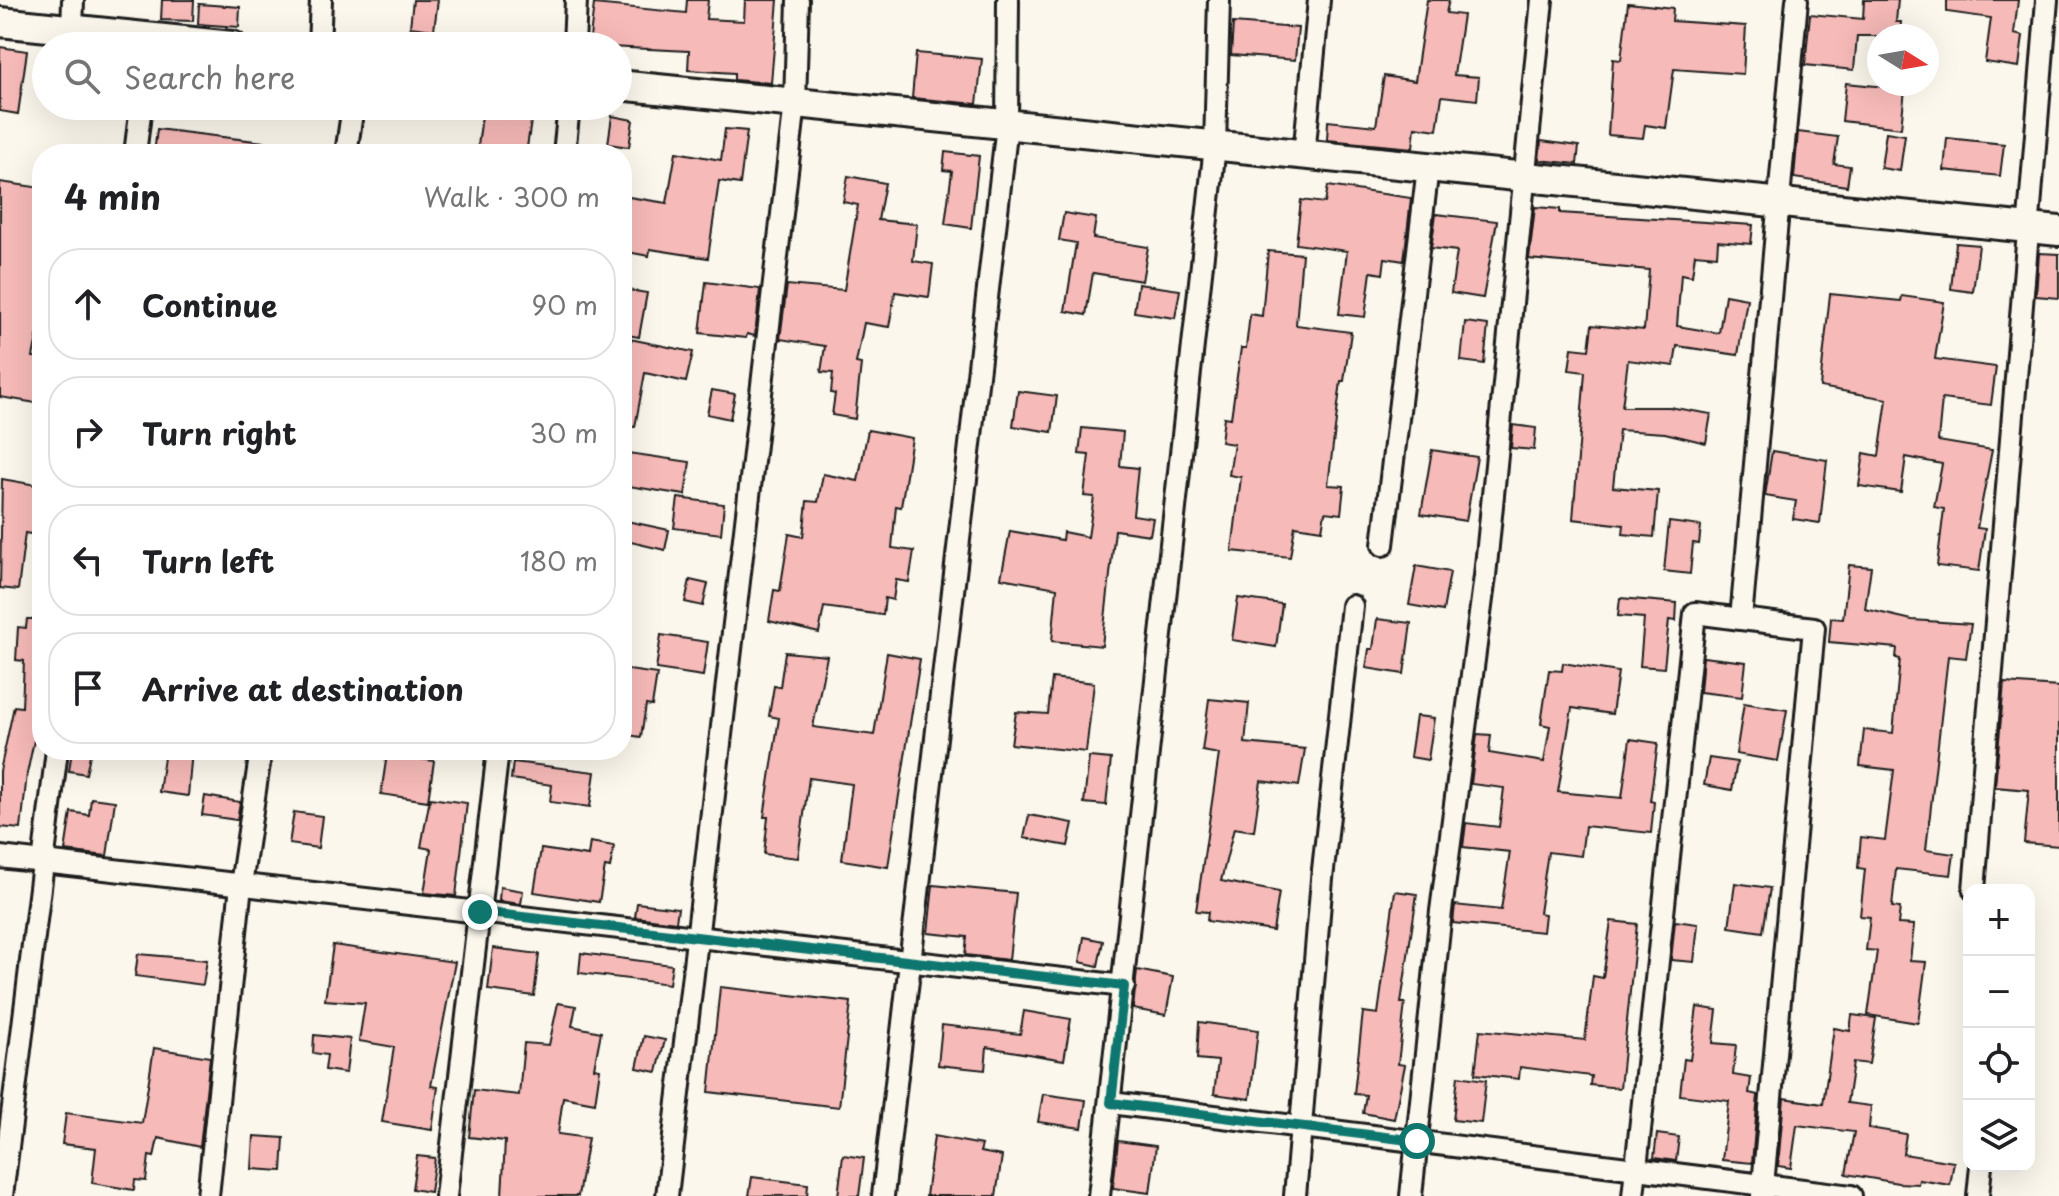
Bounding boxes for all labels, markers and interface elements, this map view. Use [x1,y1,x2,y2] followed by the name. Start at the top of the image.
[1867,24,1939,96] north arrow
[32,32,632,120] search box
[60,54,104,98] icon: search
[124,54,296,99] text: Search here
[64,170,161,222] text: 4 min
[424,177,600,216] text: Walk · 300 m
[66,282,110,326] icon: ahead
[142,282,277,327] text: Continue
[531,285,598,324] text: 90 m
[66,410,110,454] icon: right
[142,410,297,455] text: Turn right
[530,413,598,452] text: 30 m
[66,538,110,582] icon: left
[142,538,274,583] text: Turn left
[520,541,598,580] text: 180 m
[66,666,110,710] icon: arrive
[142,666,464,711] text: Arrive at destination
[1963,884,2035,1172] map controls
[1963,884,2035,956] button: +
[462,894,498,930] route end
[1963,956,2035,1028] button: −
[1963,1028,2035,1100] button: locate
[1963,1100,2035,1172] button: layers
[1399,1123,1435,1159] route start

